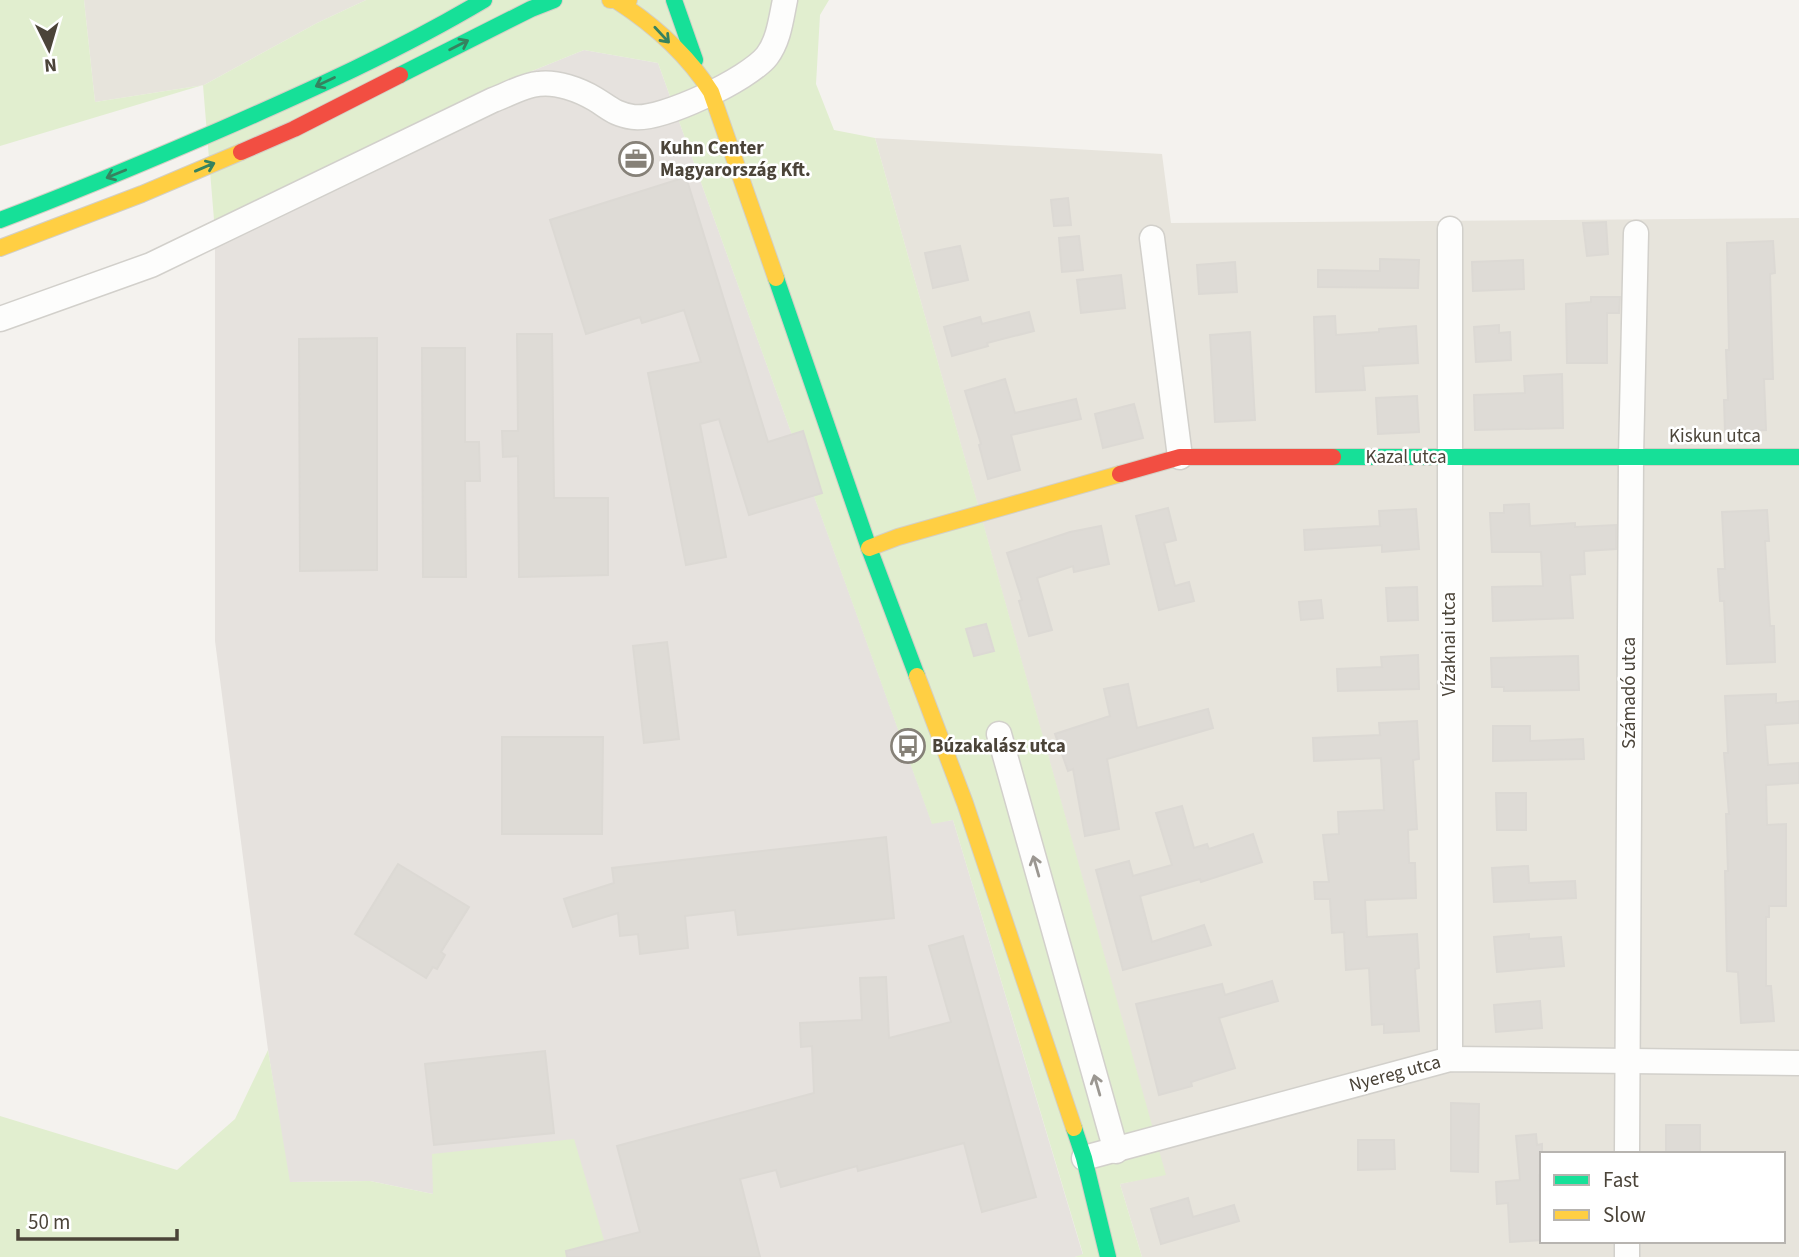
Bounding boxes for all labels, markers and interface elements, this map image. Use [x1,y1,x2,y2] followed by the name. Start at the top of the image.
[14,14,84,84] north arrow
[654,26,670,44] one-way arrow
[448,37,469,51] one-way arrow
[43,50,58,78] text: N
[315,76,336,90] one-way arrow
[660,135,811,184] place label: Kuhn Center Magyarország Kft.
[617,140,655,178] office icon: Kuhn Center Magyarország Kft.
[194,160,215,173] one-way arrow
[106,168,128,181] one-way arrow
[1669,423,1761,450] street label: Kiskun utca
[1366,444,1447,471] street label: Kazal utca
[1436,592,1463,696] street label: Vízaknai utca
[1616,637,1643,749] street label: Számadó utca
[889,727,927,765] bus stop icon: Búzakalász utca
[932,733,1066,760] place label: Búzakalász utca
[1029,855,1042,877] one-way arrow
[1346,1049,1444,1099] street label: Nyereg utca
[1090,1074,1103,1097] one-way arrow
[1540,1152,1785,1243] legend
[1603,1165,1639,1195] text: Fast
[18,1198,177,1242] scale bar
[1603,1200,1646,1230] text: Slow
[28,1207,70,1237] text: 50 m

